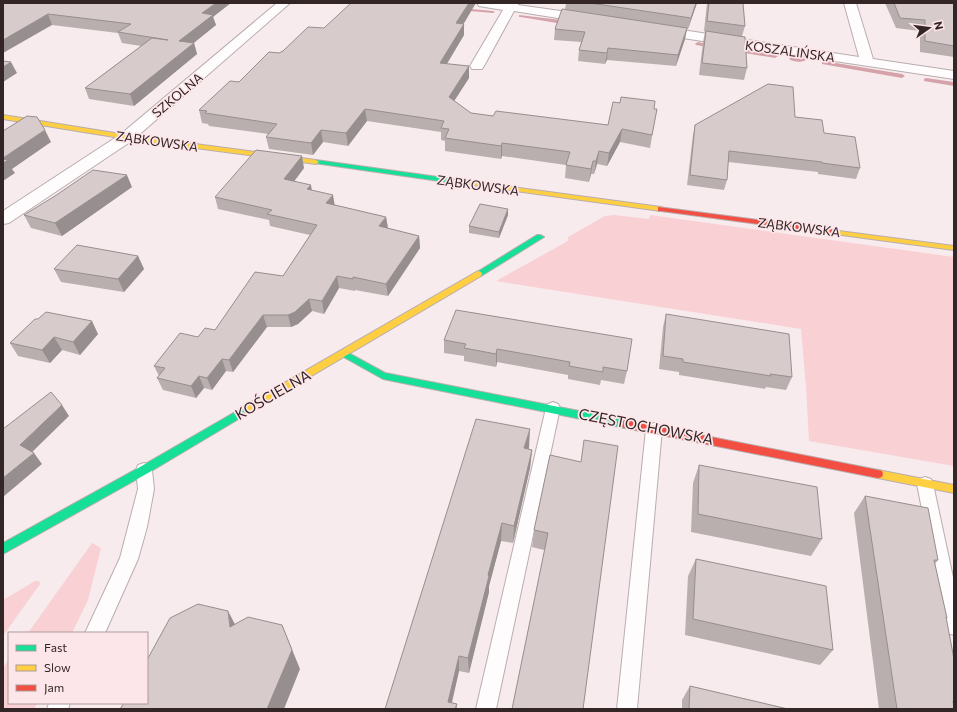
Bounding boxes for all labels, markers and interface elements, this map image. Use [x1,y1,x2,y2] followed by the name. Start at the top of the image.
[909,8,949,48] north arrow
[932,20,946,31] text: N
[744,36,836,65] street label: KOSZALIŃSKA
[148,69,206,121] street label: SZKOLNA
[115,127,199,155] street label: ZĄBKOWSKA
[436,171,520,199] street label: ZĄBKOWSKA
[757,214,841,240] street label: ZĄBKOWSKA
[231,364,313,423] street label: KOŚCIELNA
[577,404,715,448] street label: CZĘSTOCHOWSKA
[8,632,148,704] legend
[44,640,67,654] text: Fast
[44,660,71,674] text: Slow
[44,680,64,695] text: Jam

